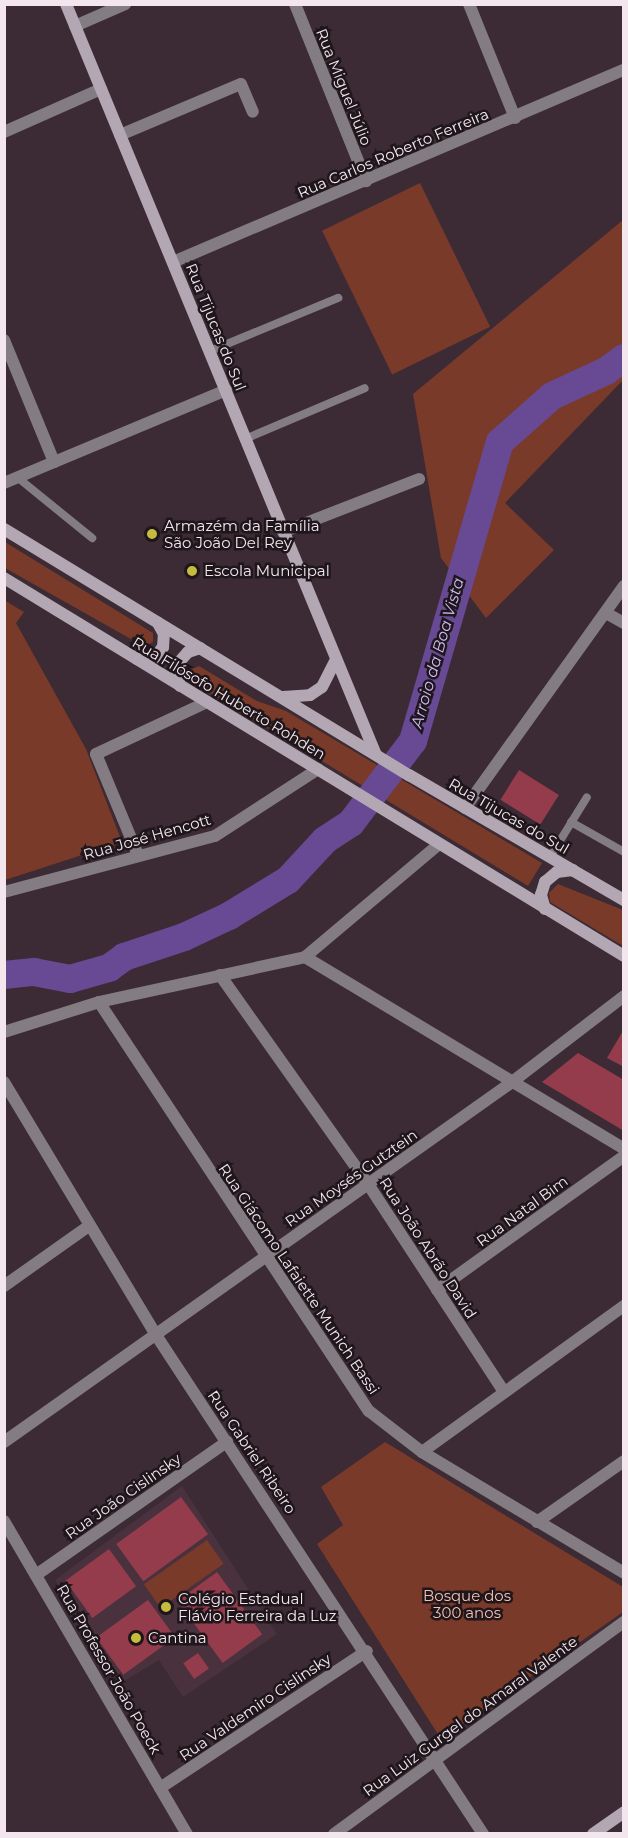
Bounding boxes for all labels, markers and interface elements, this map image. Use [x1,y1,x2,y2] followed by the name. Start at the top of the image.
[312,26,376,148] street label: Rua Miguel Júlio
[295,104,491,202] street label: Rua Carlos Roberto Ferreira
[182,261,250,393] street label: Rua Tijucas do Sul
[164,516,320,551] place label: Armazém da Família São João Del Rey
[145,527,159,541] marker: Armazém da Família São João Del Rey
[204,562,330,580] place label: Escola Municipal
[185,564,199,578] marker: Escola Municipal
[407,576,469,730] water label: Arroio da Boa Vista
[129,633,329,763] street label: Rua Filósofo Huberto Rohden
[446,774,572,858] street label: Rua Tijucas do Sul
[81,810,213,864] street label: Rua José Hencott
[281,1125,421,1231] street label: Rua Moysés Gutztein
[215,1160,383,1398] street label: Rua Giácomo Lafaiette Munich Bassi
[473,1172,571,1250] street label: Rua Natal Bim
[376,1174,480,1322] street label: Rua João Abrão David
[204,1387,300,1517] street label: Rua Gabriel Ribeiro
[62,1449,184,1543] street label: Rua João Cislinsky
[53,1581,165,1757] street label: Rua Professor João Poeck
[423,1586,511,1621] park label: Bosque dos 300 anos
[178,1589,336,1624] place label: Colégio Estadual Flávio Ferreira da Luz
[159,1600,173,1614] marker: Colégio Estadual Flávio Ferreira da Luz
[148,1629,207,1647] place label: Cantina
[129,1631,143,1645] marker: Cantina
[359,1632,581,1800] street label: Rua Luiz Gurgel do Amaral Valente
[176,1650,334,1764] street label: Rua Valdemiro Cislinsky

